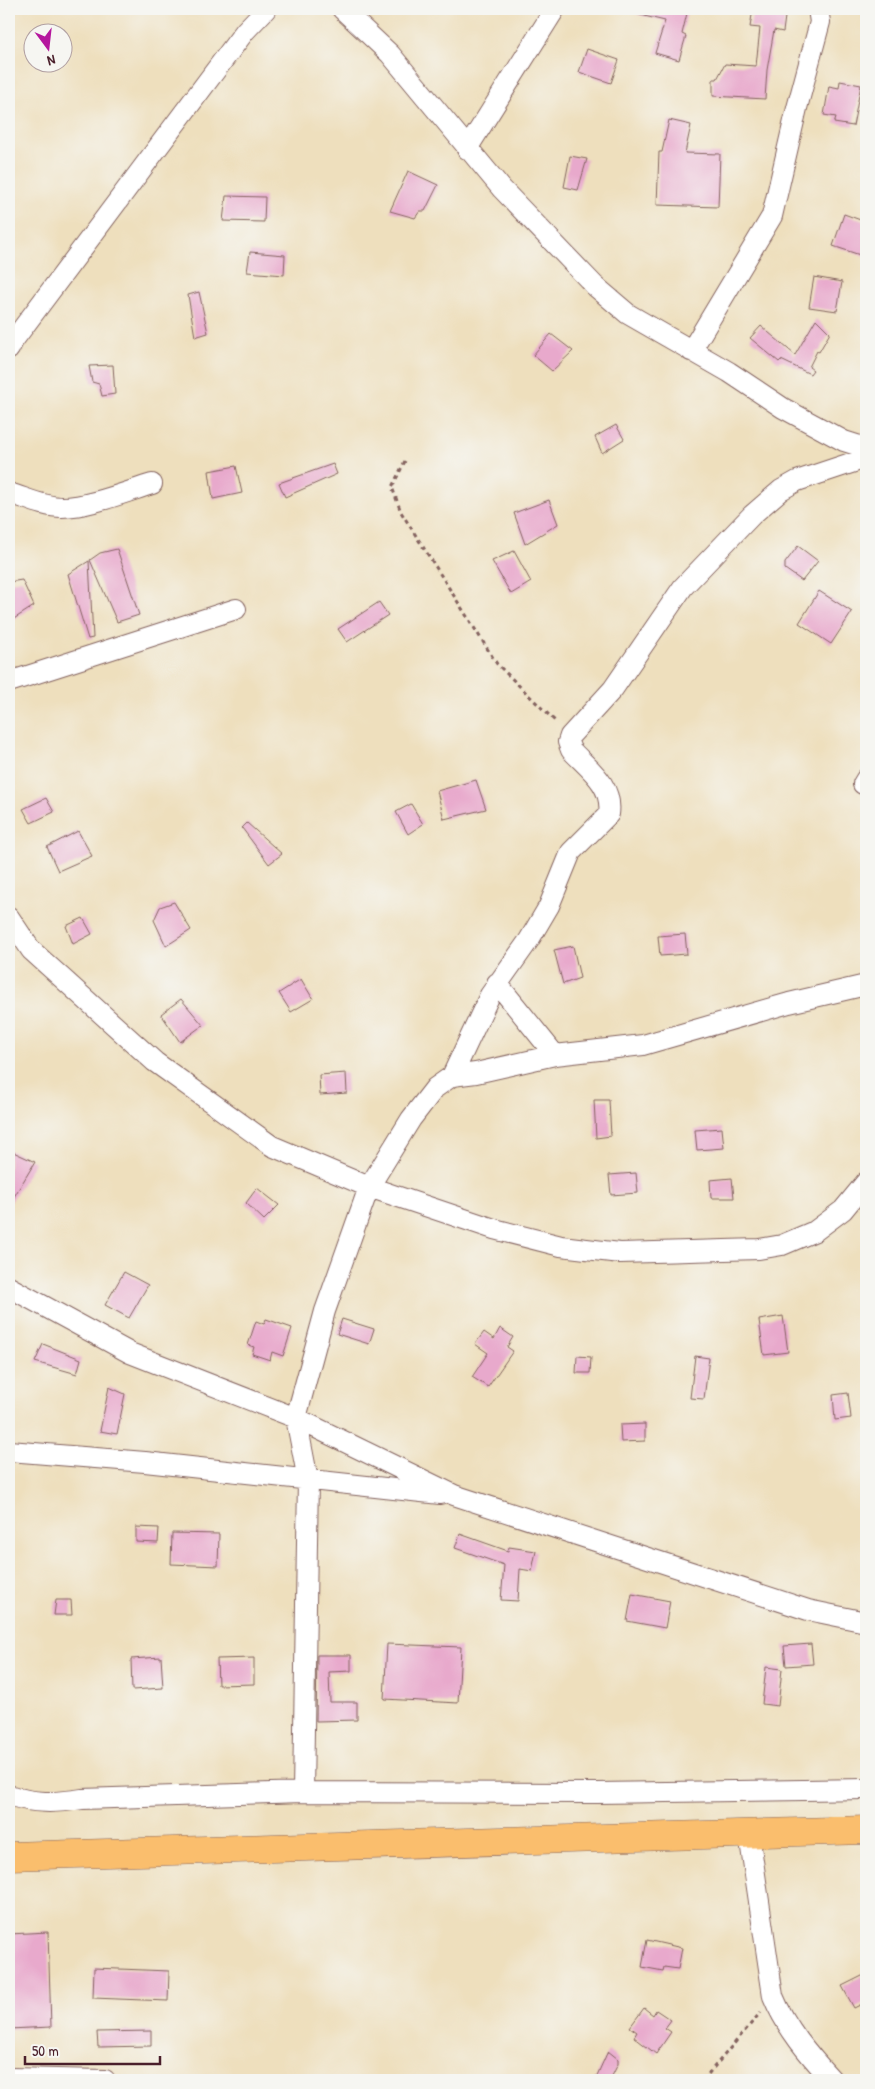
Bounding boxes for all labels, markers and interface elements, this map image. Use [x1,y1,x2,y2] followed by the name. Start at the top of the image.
[22,22,72,72] north arrow
[45,51,58,71] text: N
[25,2034,160,2066] scale bar
[32,2040,59,2061] text: 50 m

